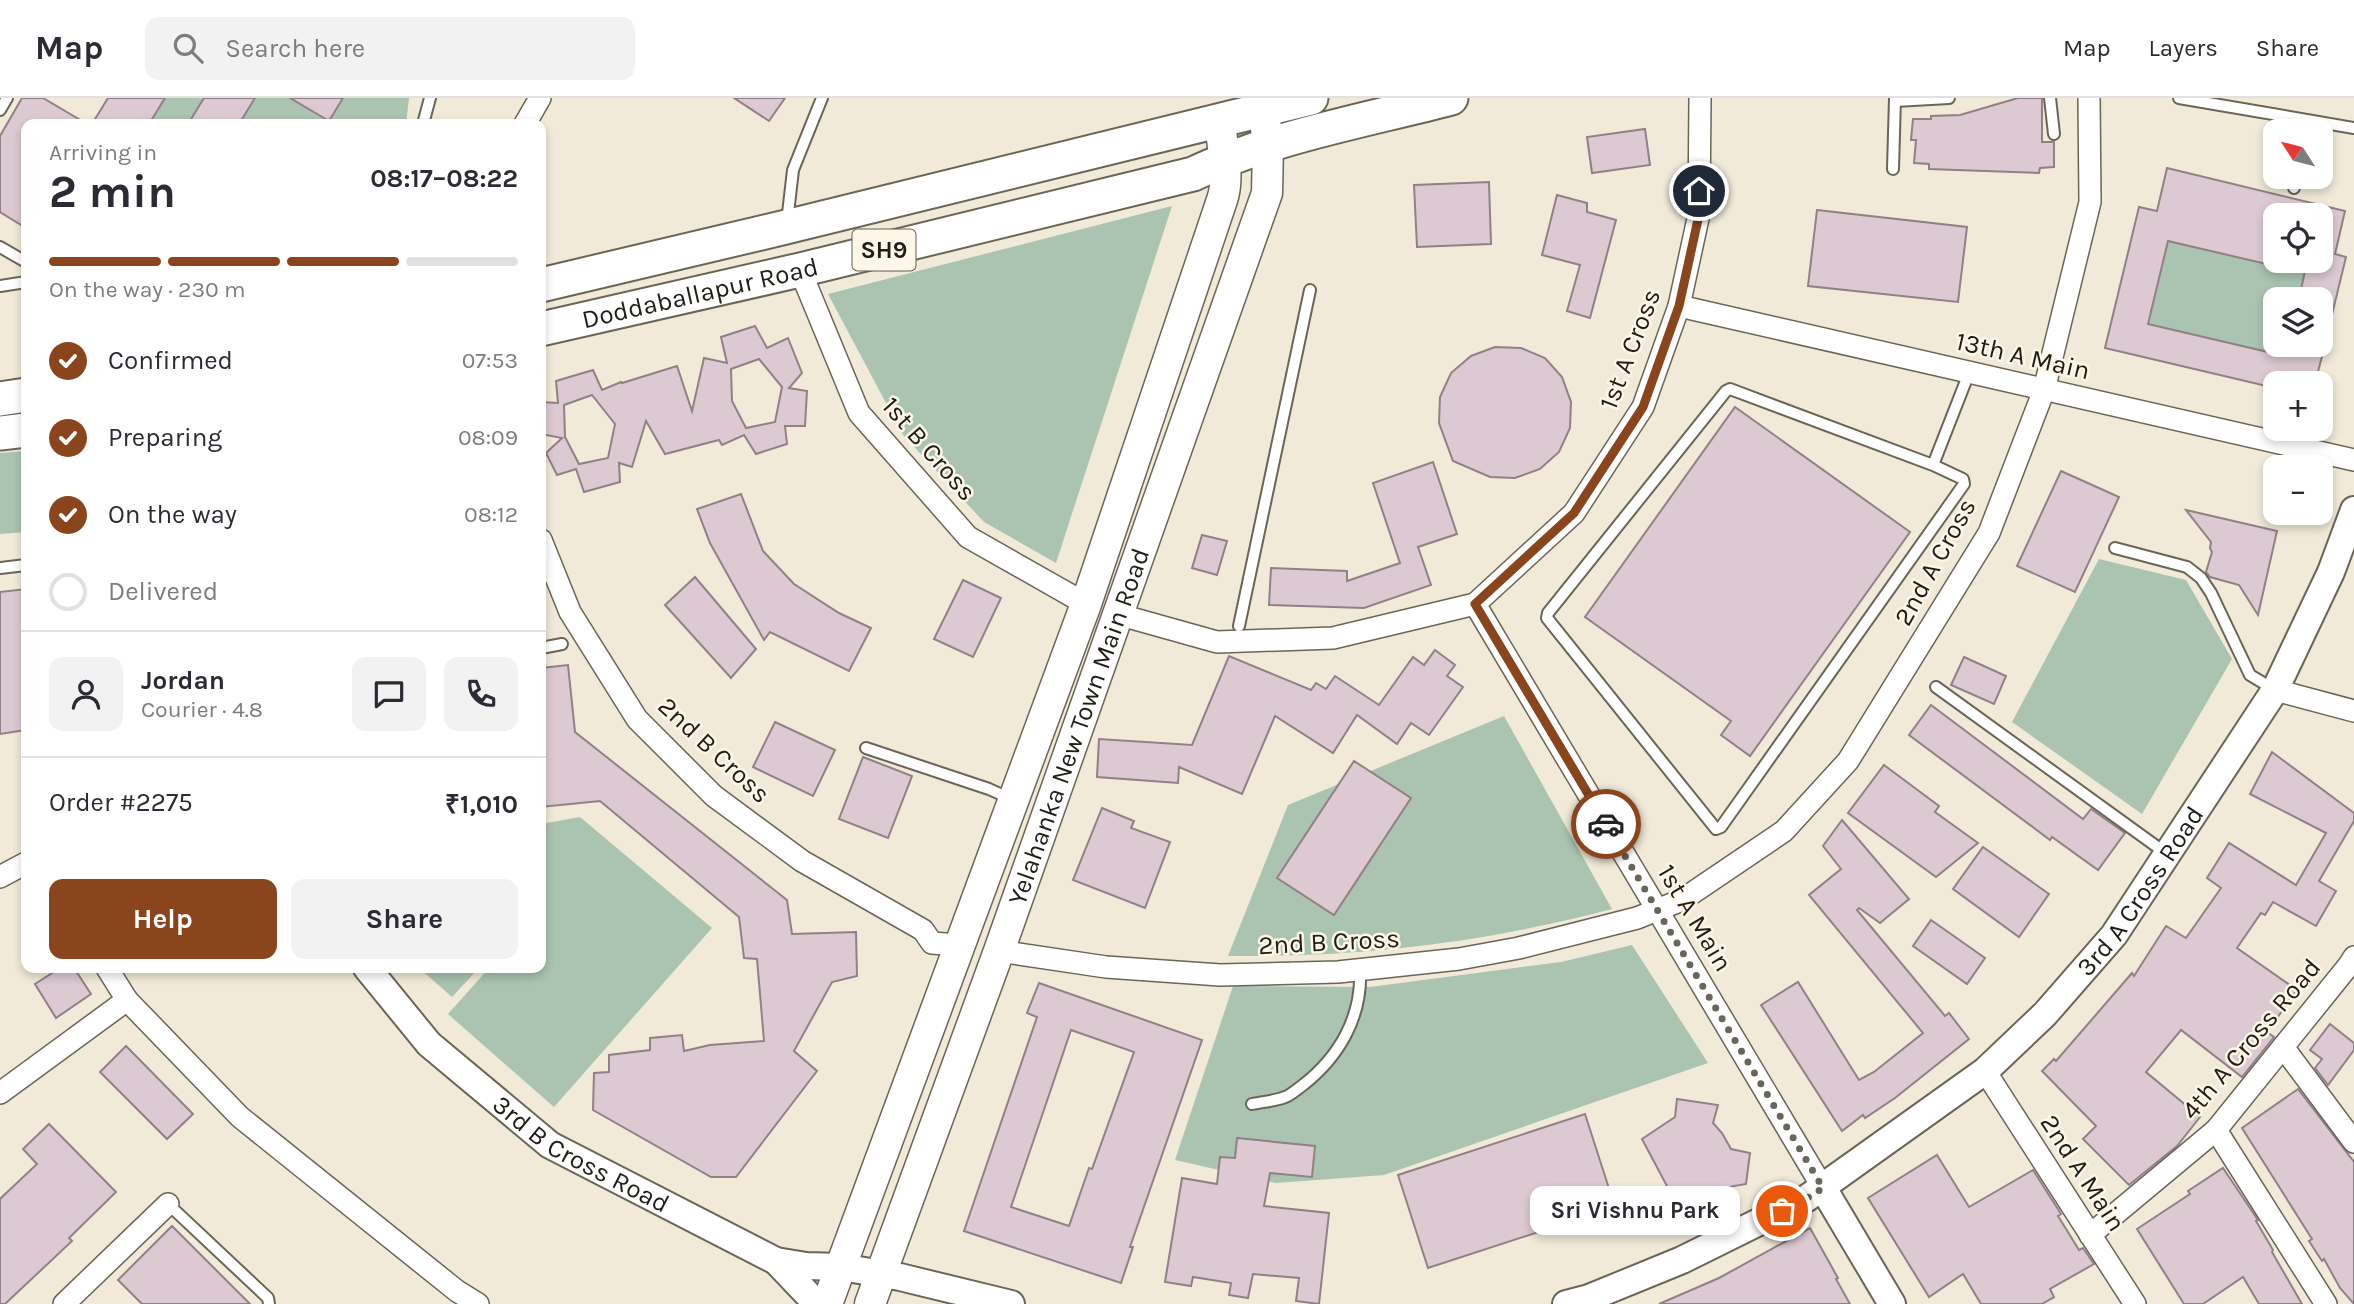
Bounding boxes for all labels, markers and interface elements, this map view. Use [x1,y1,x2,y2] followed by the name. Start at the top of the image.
[145,17,635,80] search box
[35,29,103,67] text: Map
[169,29,207,67] icon: search
[225,33,365,64] text: Search here
[2063,34,2111,62] text: Map
[2149,34,2218,62] text: Layers
[2256,34,2319,62] text: Share
[2263,119,2333,189] north arrow
[2263,119,2333,525] map controls
[49,139,157,166] text: Arriving in
[1669,161,1729,221] pin
[370,163,518,194] text: 08:17–08:22
[49,165,176,219] text: 2 min
[1680,172,1718,210] icon: home
[2263,203,2333,273] button: locate
[852,230,916,270] road number: SH9
[579,251,821,335] street label: Doddaballapur Road
[49,276,246,303] text: On the way · 230 m
[1593,285,1667,413] street label: 1st A Cross
[2263,287,2333,357] button: layers
[1953,326,2093,386] street label: 13th A Main
[49,342,87,380] icon: check
[108,345,233,376] text: Confirmed
[462,347,518,374] text: 07:53
[2263,371,2333,441] button: +
[876,391,982,507] street label: 1st B Cross
[49,419,87,457] icon: check
[108,422,222,453] text: Preparing
[458,424,518,451] text: 08:09
[2263,455,2333,525] button: −
[1887,493,1983,631] street label: 2nd A Cross
[49,496,87,534] icon: check
[108,499,237,530] text: On the way
[464,501,518,528] text: 08:12
[1001,544,1156,909] street label: Yelahanka New Town Main Road
[108,576,218,607] text: Delivered
[49,657,123,731] button: person
[352,657,426,731] button: chat
[444,657,518,731] button: phone
[141,665,225,696] text: Jordan
[652,690,776,810] street label: 2nd B Cross
[141,696,263,723] text: Courier · 4.8
[49,787,193,818] text: Order #2275
[445,789,518,820] text: ₹1,010
[1571,789,1641,859] courier
[2070,800,2210,982] street label: 3rd A Cross Road
[1587,805,1625,843] icon: car
[1651,859,1739,977] street label: 1st A Main
[49,879,277,959] button: Help
[291,879,518,959] button: Share
[1258,923,1400,961] street label: 2nd B Cross
[2175,952,2327,1126] street label: 4th A Cross Road
[487,1089,675,1219] street label: 3rd B Cross Road
[2034,1109,2132,1237] street label: 2nd A Main
[1752,1181,1812,1241] pin
[1530,1186,1740,1236] callout: Sri Vishnu Park
[1763,1192,1801,1230] icon: bag
[1551,1197,1719,1224] text: Sri Vishnu Park

